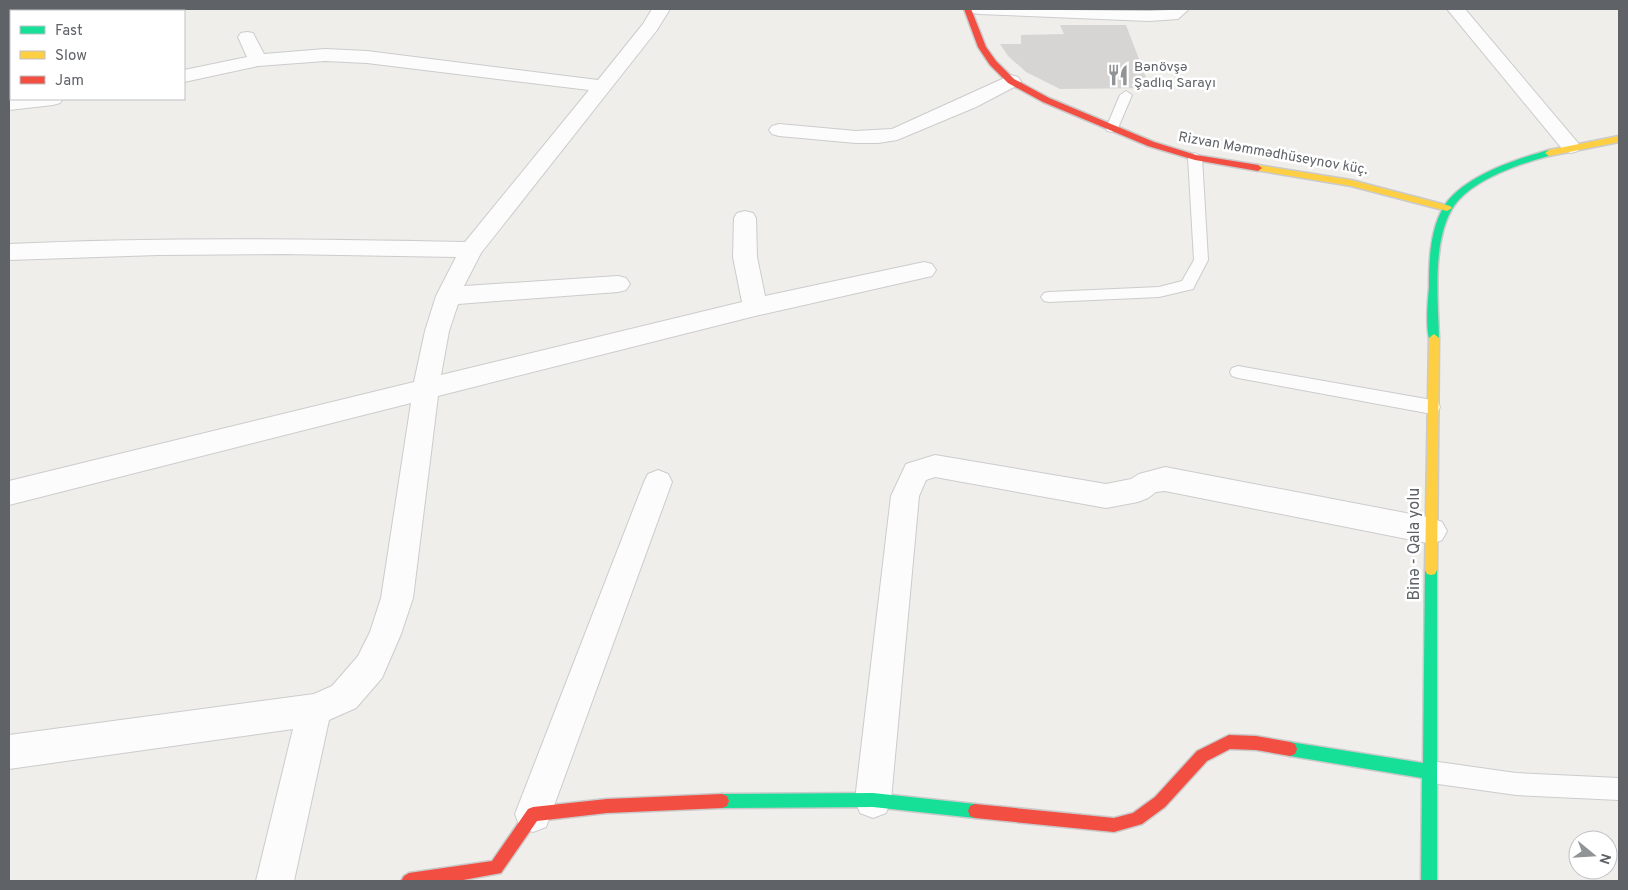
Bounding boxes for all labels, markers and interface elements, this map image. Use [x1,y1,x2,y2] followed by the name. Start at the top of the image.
[10,10,185,100] legend
[55,22,83,41] text: Fast
[55,47,87,66] text: Slow
[1134,59,1216,92] place label: Bənövşə Şadlıq Sarayı
[1105,62,1131,88] restaurant icon: Bənövşə Şadlıq Sarayı
[55,72,84,91] text: Jam
[1177,129,1369,179] street label: Rizvan Məmmədhüseynov küç.
[1405,488,1425,600] street label: Binə - Qala yolu
[1568,830,1618,880] north arrow
[1594,851,1614,866] text: N

